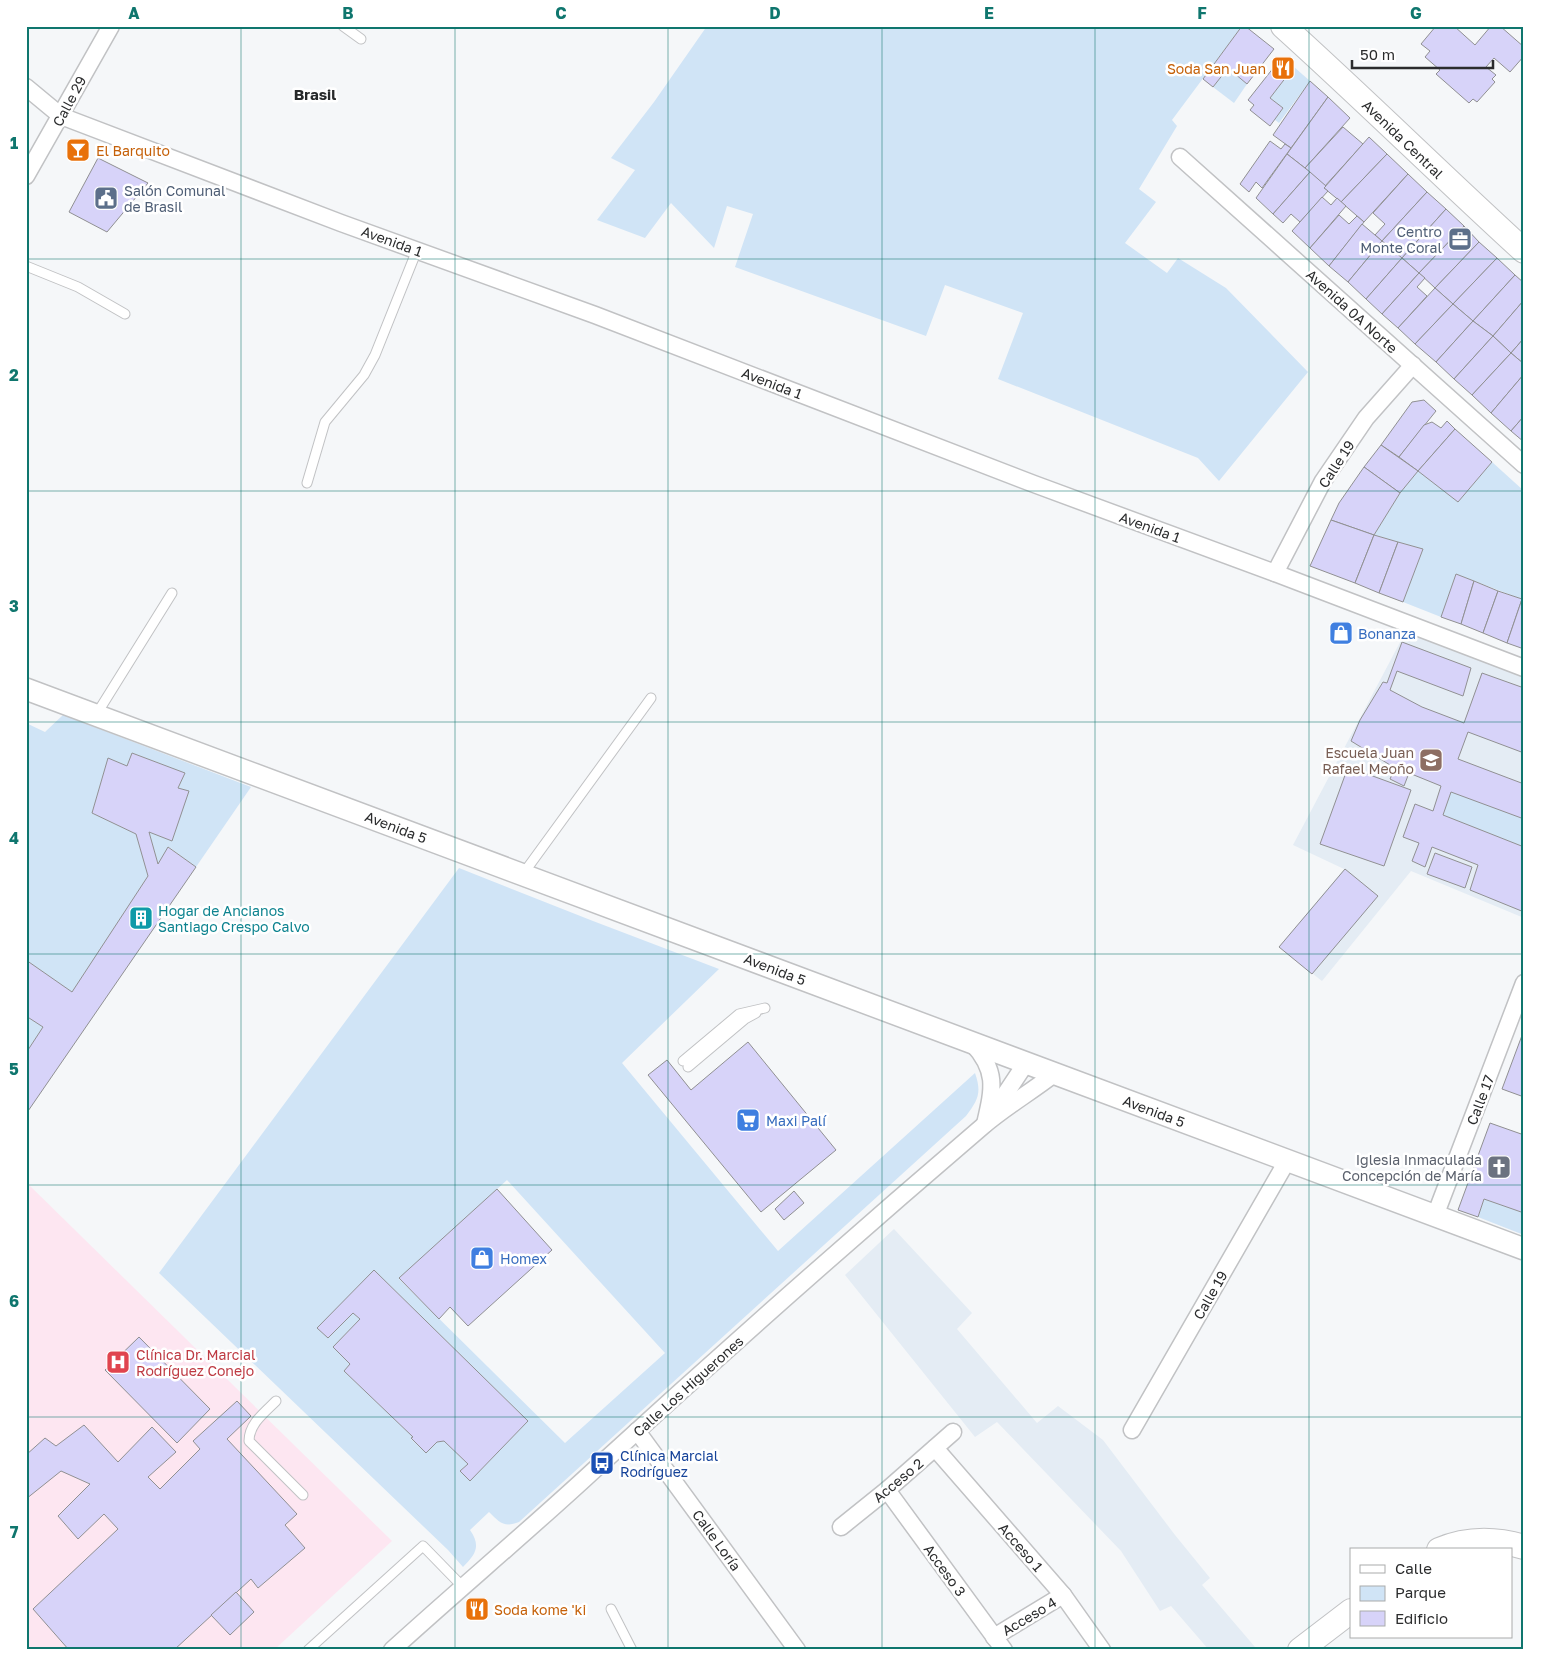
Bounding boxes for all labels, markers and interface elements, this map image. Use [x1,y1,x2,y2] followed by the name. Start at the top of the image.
[128,3,140,23] text: A
[342,3,354,23] text: B
[555,3,567,23] text: C
[769,3,781,23] text: D
[984,3,994,23] text: E
[1197,3,1207,23] text: F
[1410,3,1422,23] text: G
[1352,38,1494,70] scale bar
[1360,45,1395,63] text: 50 m
[1270,55,1296,81] restaurant icon: Soda San Juan
[1167,60,1266,77] place label: Soda San Juan
[49,73,89,129] street label: Calle 29
[294,85,336,103] district label: Brasil
[1359,96,1447,182] street label: Avenida Central
[10,133,18,153] text: 1
[65,137,91,163] bar icon: El Barquito
[96,142,170,159] place label: El Barquito
[124,182,226,215] place label: Salón Comunal de Brasil
[93,185,119,211] public building icon: Salón Comunal de Brasil
[359,222,425,260] street label: Avenida 1
[1360,223,1442,256] place label: Centro Monte Coral
[1447,226,1473,252] office icon: Centro Monte Coral
[1303,266,1401,356] street label: Avenida 0A Norte
[739,364,805,402] street label: Avenida 1
[9,365,19,385] text: 2
[1314,437,1358,491] street label: Calle 19
[1117,508,1183,546] street label: Avenida 1
[9,596,19,616] text: 3
[1328,620,1354,646] shop icon: Bonanza
[1358,625,1416,642] place label: Bonanza
[1322,744,1414,777] place label: Escuela Juan Rafael Meoño
[1418,747,1444,773] school or university icon: Escuela Juan Rafael Meoño
[363,807,429,847] street label: Avenida 5
[9,828,19,848] text: 4
[158,902,310,935] place label: Hogar de Ancianos Santiago Crespo Calvo
[128,905,154,931] building icon: Hogar de Ancianos Santiago Crespo Calvo
[742,949,808,989] street label: Avenida 5
[9,1059,19,1079] text: 5
[1463,1073,1497,1127] street label: Calle 17
[1121,1091,1187,1131] street label: Avenida 5
[735,1107,761,1133] supermarket icon: Maxi Palí
[766,1112,827,1129] place label: Maxi Palí
[1342,1151,1482,1184] place label: Iglesia Inmaculada Concepción de María
[1486,1154,1512,1180] church icon: Iglesia Inmaculada Concepción de María
[469,1245,495,1271] shop icon: Homex
[500,1250,547,1267] place label: Homex
[1189,1268,1231,1322] street label: Calle 19
[9,1291,19,1311] text: 6
[629,1332,747,1440] street label: Calle Los Higuerones
[136,1346,255,1379] place label: Clínica Dr. Marcial Rodríguez Conejo
[105,1349,131,1375] hospital icon: Clínica Dr. Marcial Rodríguez Conejo
[620,1447,718,1480] place label: Clínica Marcial Rodríguez
[589,1450,615,1476] bus stop icon: Clínica Marcial Rodríguez
[870,1454,926,1506] street label: Acceso 2
[689,1506,745,1574] street label: Calle Loría
[995,1519,1047,1575] street label: Acceso 1
[10,1522,19,1542] text: 7
[920,1541,970,1599] street label: Acceso 3
[1350,1548,1512,1638] legend
[1395,1559,1432,1577] text: Calle
[1395,1583,1446,1601] text: Parque
[999,1593,1059,1639] street label: Acceso 4
[464,1596,490,1622] restaurant icon: Soda kome 'ki
[494,1601,586,1618] place label: Soda kome 'ki
[1395,1609,1448,1627] text: Edificio

